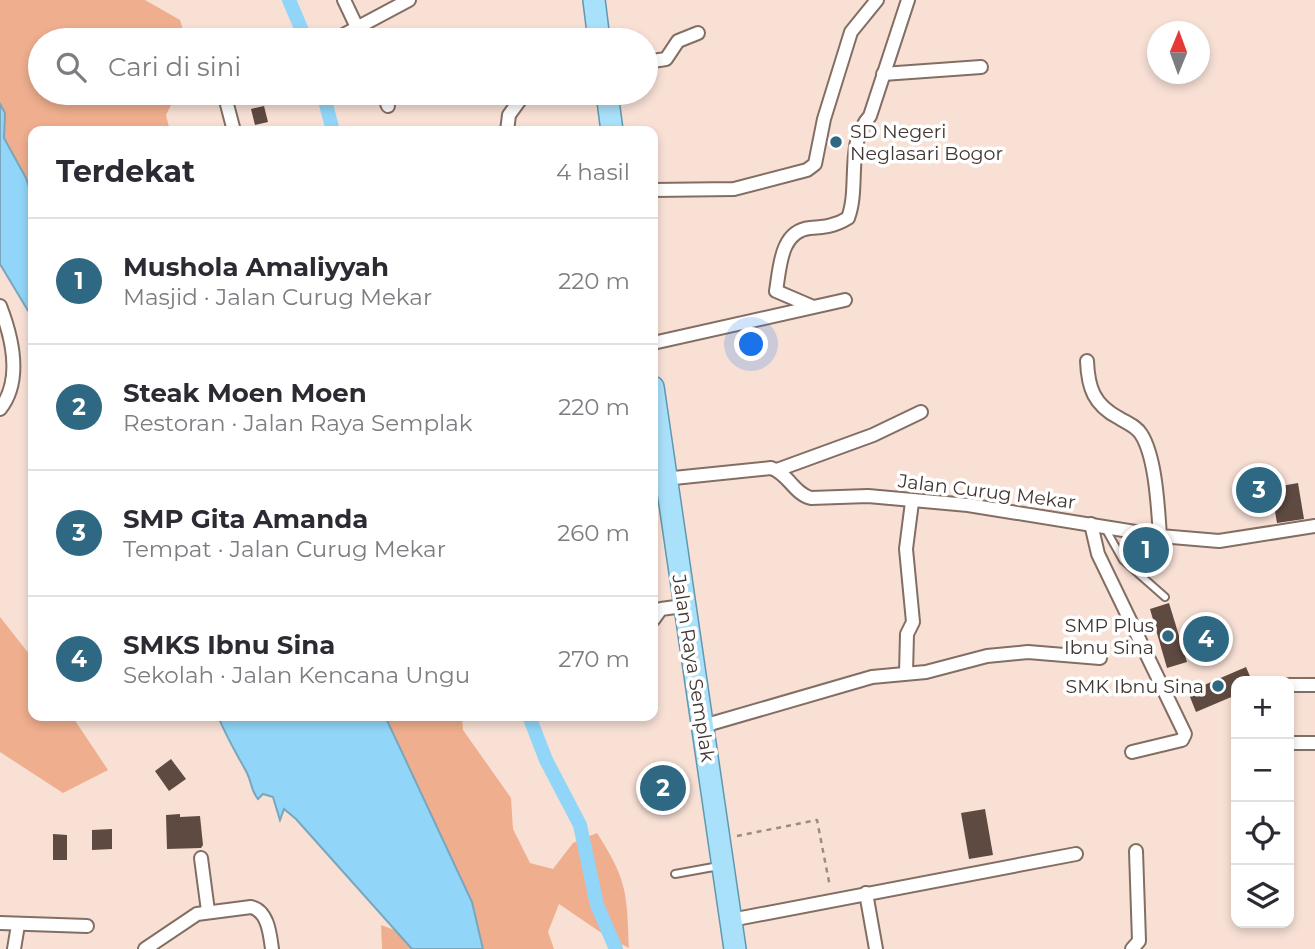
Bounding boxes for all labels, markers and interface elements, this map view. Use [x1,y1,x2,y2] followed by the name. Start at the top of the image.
[1147,21,1210,84] north arrow
[28,28,658,105] search box
[52,48,90,86] icon: search
[108,51,241,83] text: Cari di sini
[850,120,1003,165] place label: SD Negeri Neglasari Bogor
[828,134,844,150] marker: SD Negeri Neglasari Bogor
[56,153,195,190] text: Terdekat
[556,158,630,186] text: 4 hasil
[123,251,389,283] text: Mushola Amaliyyah
[74,267,84,295] text: 1
[558,267,630,295] text: 220 m
[123,283,432,311] text: Masjid · Jalan Curug Mekar
[734,327,768,361] your location
[123,377,367,409] text: Steak Moen Moen
[72,393,86,421] text: 2
[558,393,630,421] text: 220 m
[123,409,473,437] text: Restoran · Jalan Raya Semplak
[1236,464,1282,516] pin: 3
[896,469,1077,514] street label: Jalan Curug Mekar
[123,503,368,535] text: SMP Gita Amanda
[72,519,86,547] text: 3
[557,519,630,547] text: 260 m
[1123,524,1169,576] pin: 1
[123,535,446,563] text: Tempat · Jalan Curug Mekar
[667,572,720,764] street label: Jalan Raya Semplak
[1183,613,1229,665] pin: 4
[1064,614,1154,659] place label: SMP Plus Ibnu Sina
[1160,628,1176,644] marker: SMP Plus Ibnu Sina
[123,629,335,661] text: SMKS Ibnu Sina
[71,645,87,673] text: 4
[558,645,630,673] text: 270 m
[123,661,470,689] text: Sekolah · Jalan Kencana Ungu
[1066,675,1204,698] place label: SMK Ibnu Sina
[1231,676,1294,928] map controls
[1231,676,1294,739] button: +
[1210,678,1226,694] marker: SMK Ibnu Sina
[1231,739,1294,802] button: −
[640,762,686,814] pin: 2
[1231,802,1294,865] button: locate
[1231,865,1294,928] button: layers

